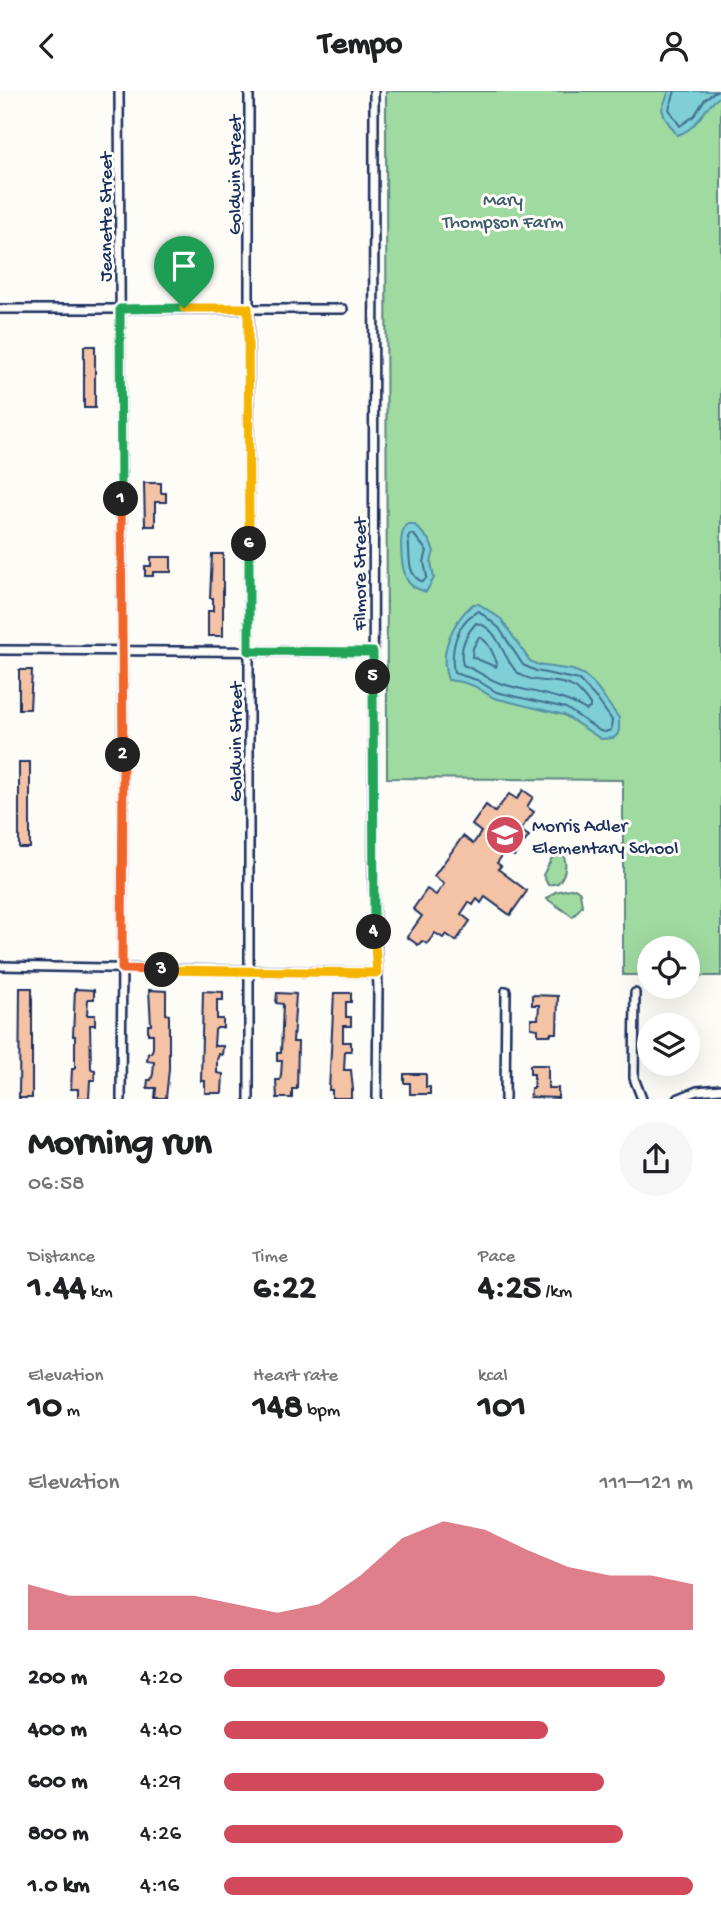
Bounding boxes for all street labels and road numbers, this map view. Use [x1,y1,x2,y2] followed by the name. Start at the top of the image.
[225,113,248,235] street label: Goldwin Street
[96,150,119,282] street label: Jeanette Street
[350,515,373,632] street label: Filmore Street
[226,680,249,802] street label: Goldwin Street

